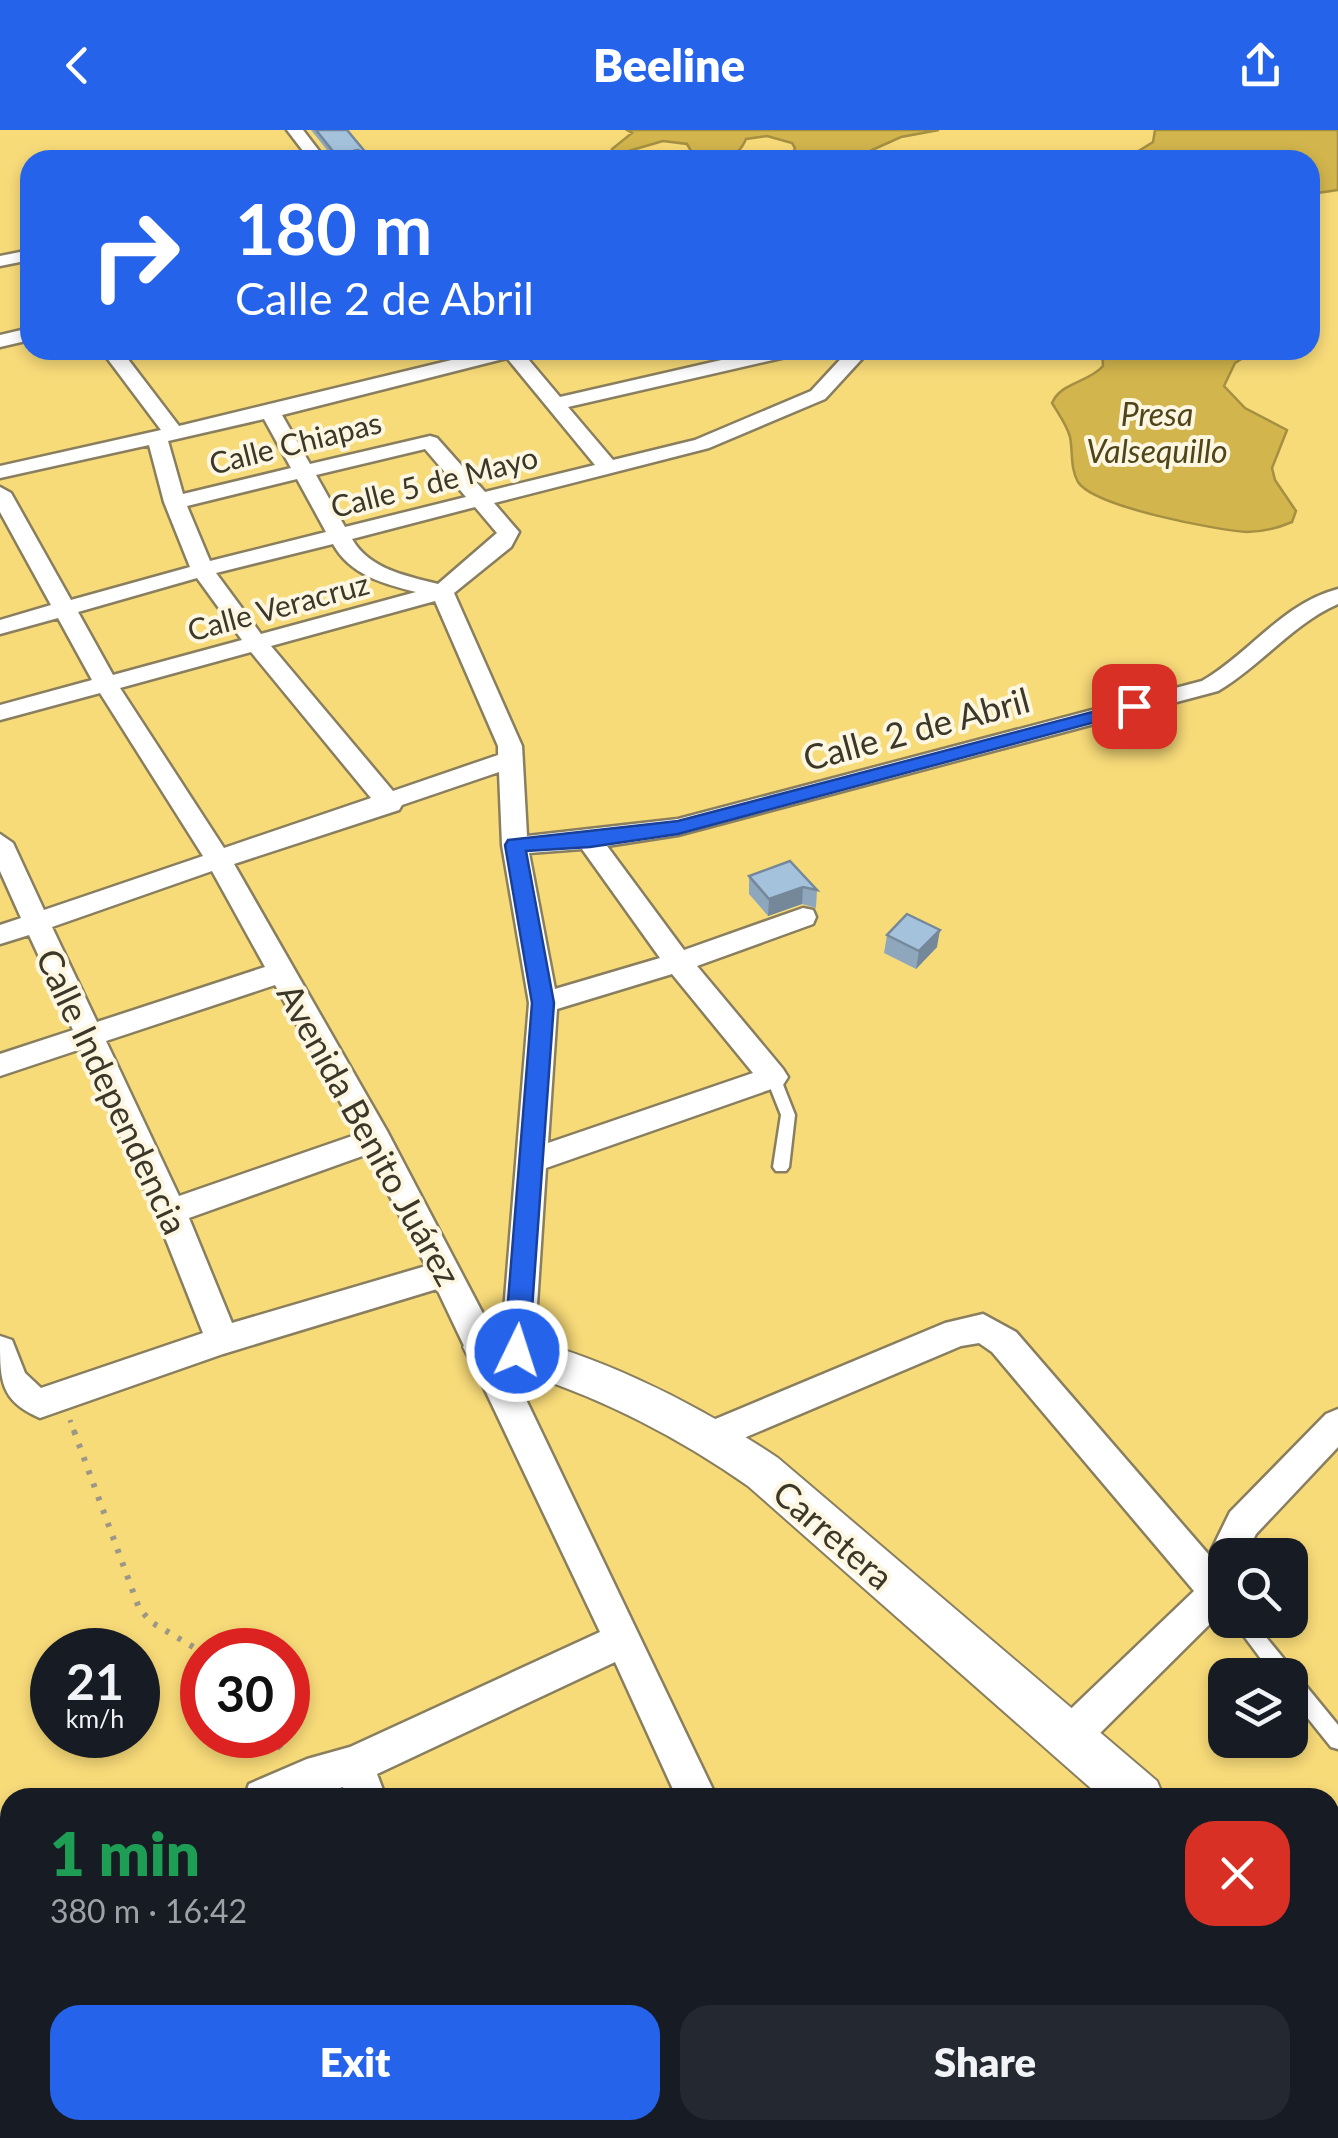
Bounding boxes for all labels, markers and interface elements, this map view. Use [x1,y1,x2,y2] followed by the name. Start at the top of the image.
[50,38,105,93] icon: back
[593,38,745,92] text: Beeline
[1233,38,1288,93] icon: share
[235,186,432,270] text: 180 m
[70,190,200,320] icon: right
[235,271,534,325] text: Calle 2 de Abril
[1086,394,1228,470] water label: Presa Valsequillo
[205,403,385,481] street label: Calle Chiapas
[327,438,541,524] street label: Calle 5 de Mayo
[183,564,373,648] street label: Calle Veracruz
[1092,664,1177,749] pin
[798,678,1034,778] street label: Calle 2 de Abril
[1107,679,1162,734] icon: arrive
[29,942,197,1240] street label: Calle Independencia
[270,976,470,1292] street label: Avenida Benito Juárez
[465,1299,569,1403] position arrow
[766,1471,902,1597] street label: Carretera
[1208,1538,1308,1758] map controls
[1208,1538,1308,1638] button: search
[180,1628,310,1758] speed limit sign: 30
[66,1651,124,1711] text: 21
[1208,1658,1308,1758] button: layers
[66,1703,124,1733] text: km/h
[50,1817,200,1889] text: 1 min
[1185,1821,1290,1926] button: close
[50,1891,247,1930] text: 380 m · 16:42
[50,2005,660,2120] button: Exit
[680,2005,1290,2120] button: Share

